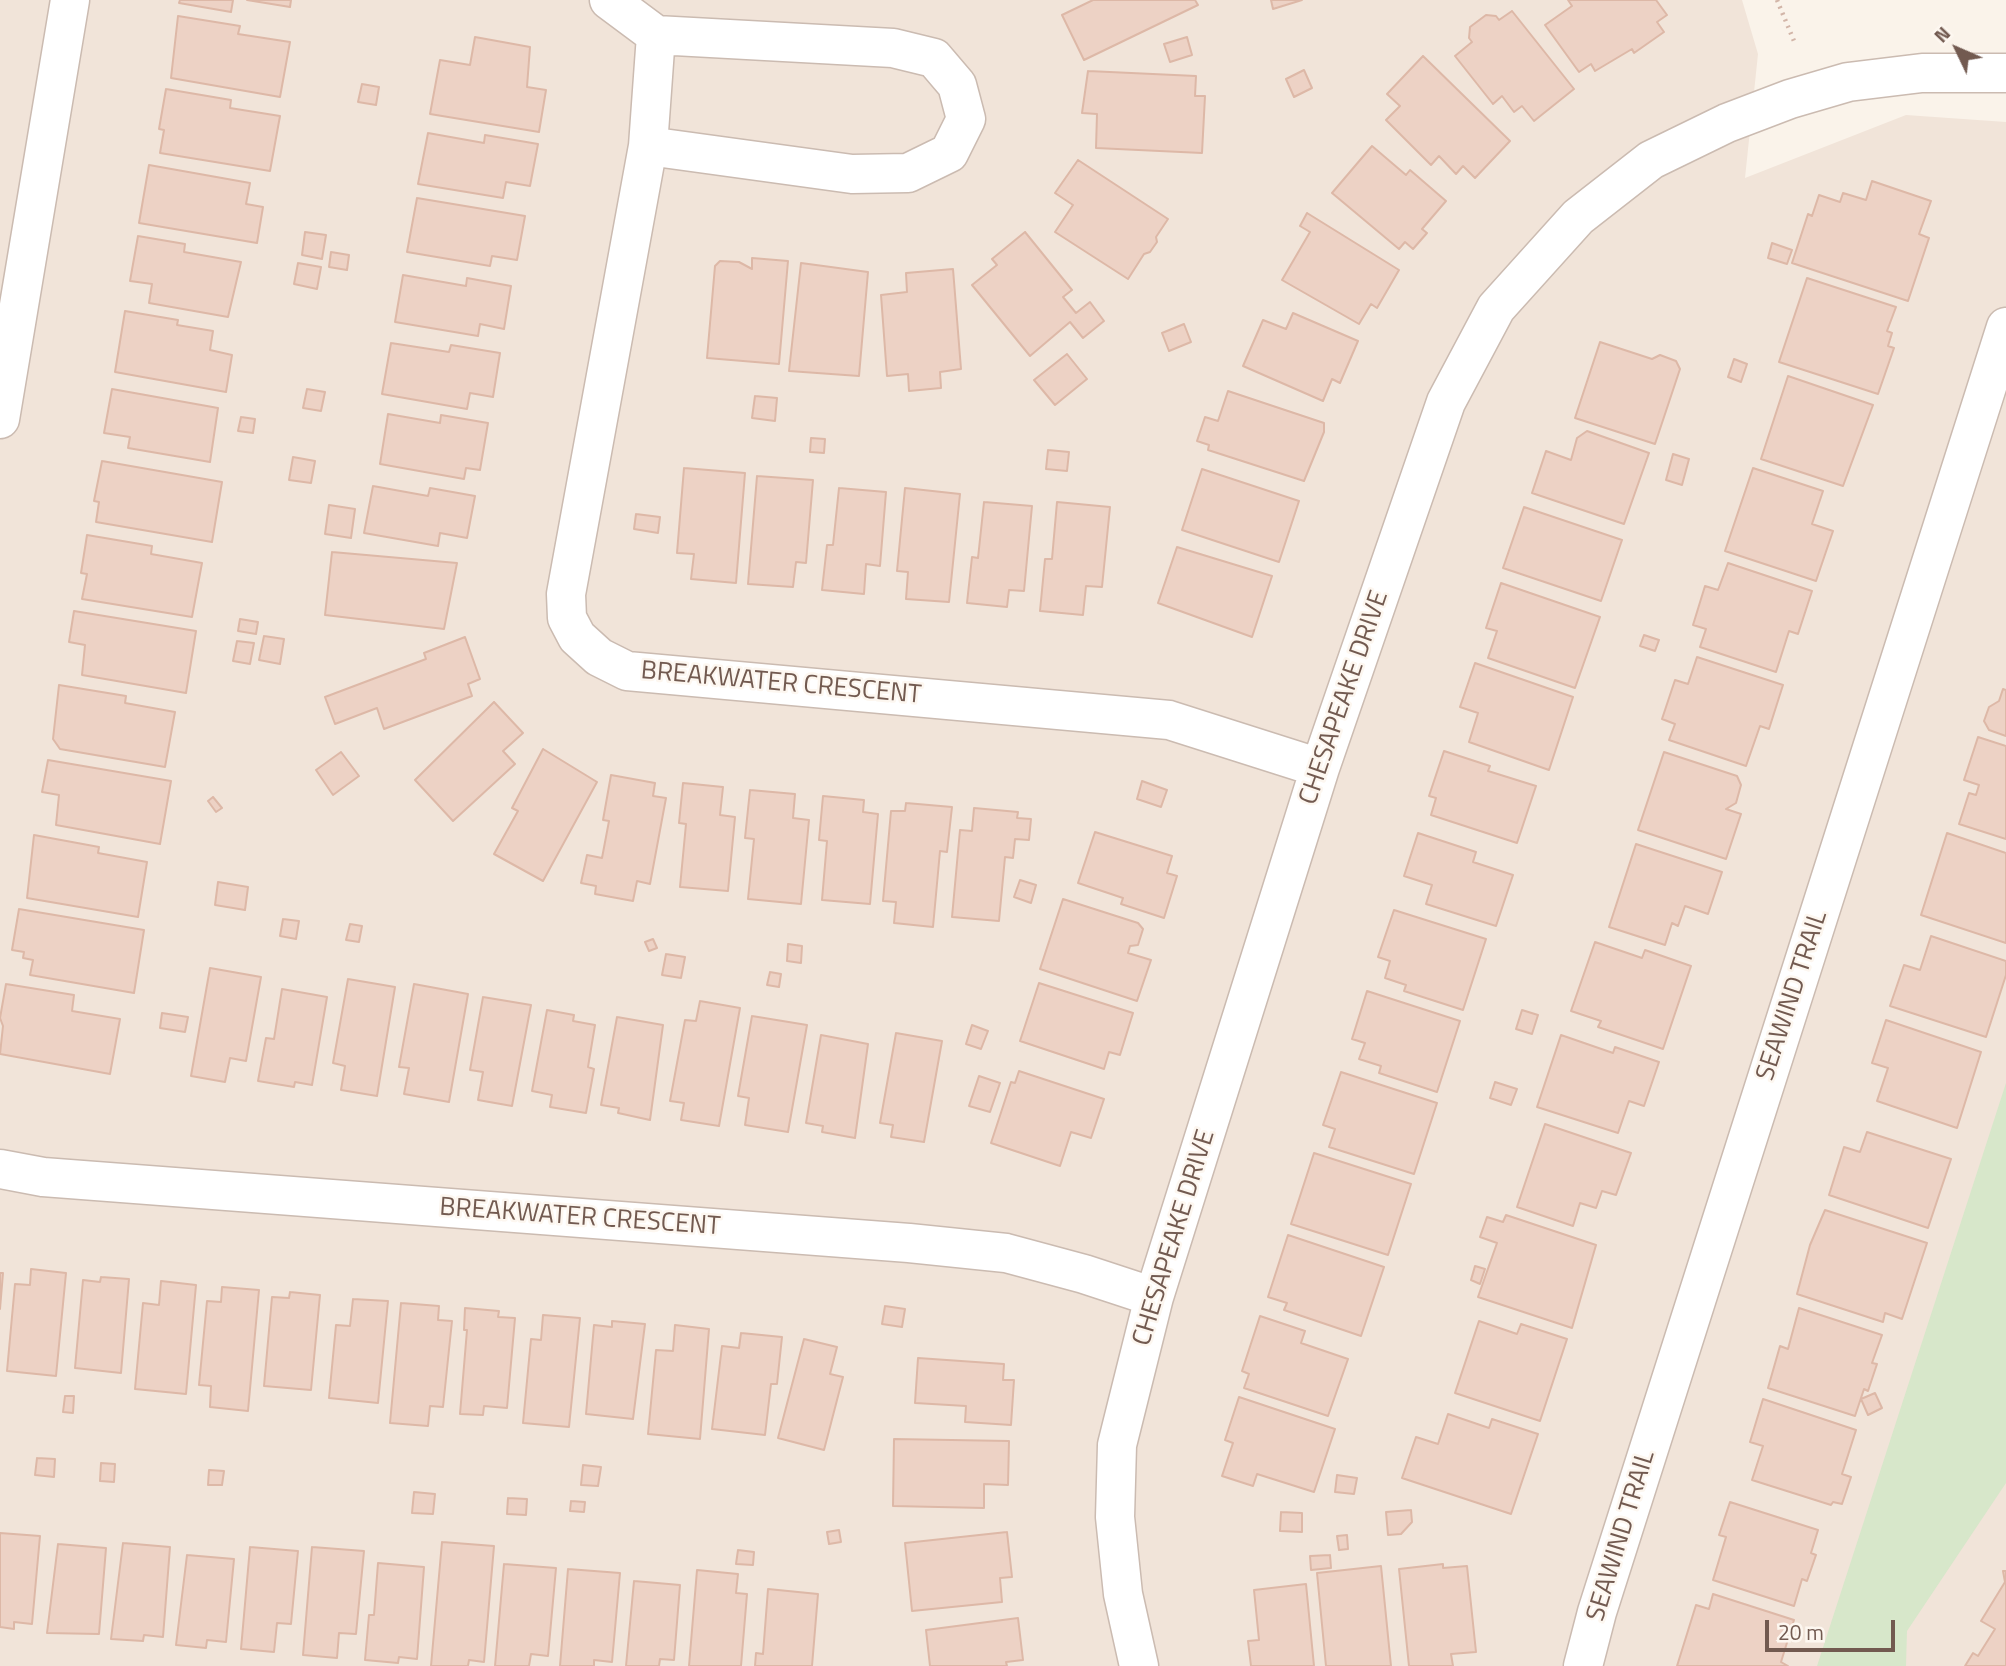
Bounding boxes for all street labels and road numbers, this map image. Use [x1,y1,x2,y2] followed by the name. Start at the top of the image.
[1294,587,1396,809] street label: CHESAPEAKE DRIVE
[639,656,923,712] street label: BREAKWATER CRESCENT
[1751,907,1835,1085] street label: SEAWIND TRAIL
[1127,1126,1223,1350] street label: CHESAPEAKE DRIVE
[438,1193,722,1243] street label: BREAKWATER CRESCENT
[1581,1447,1663,1625] street label: SEAWIND TRAIL

